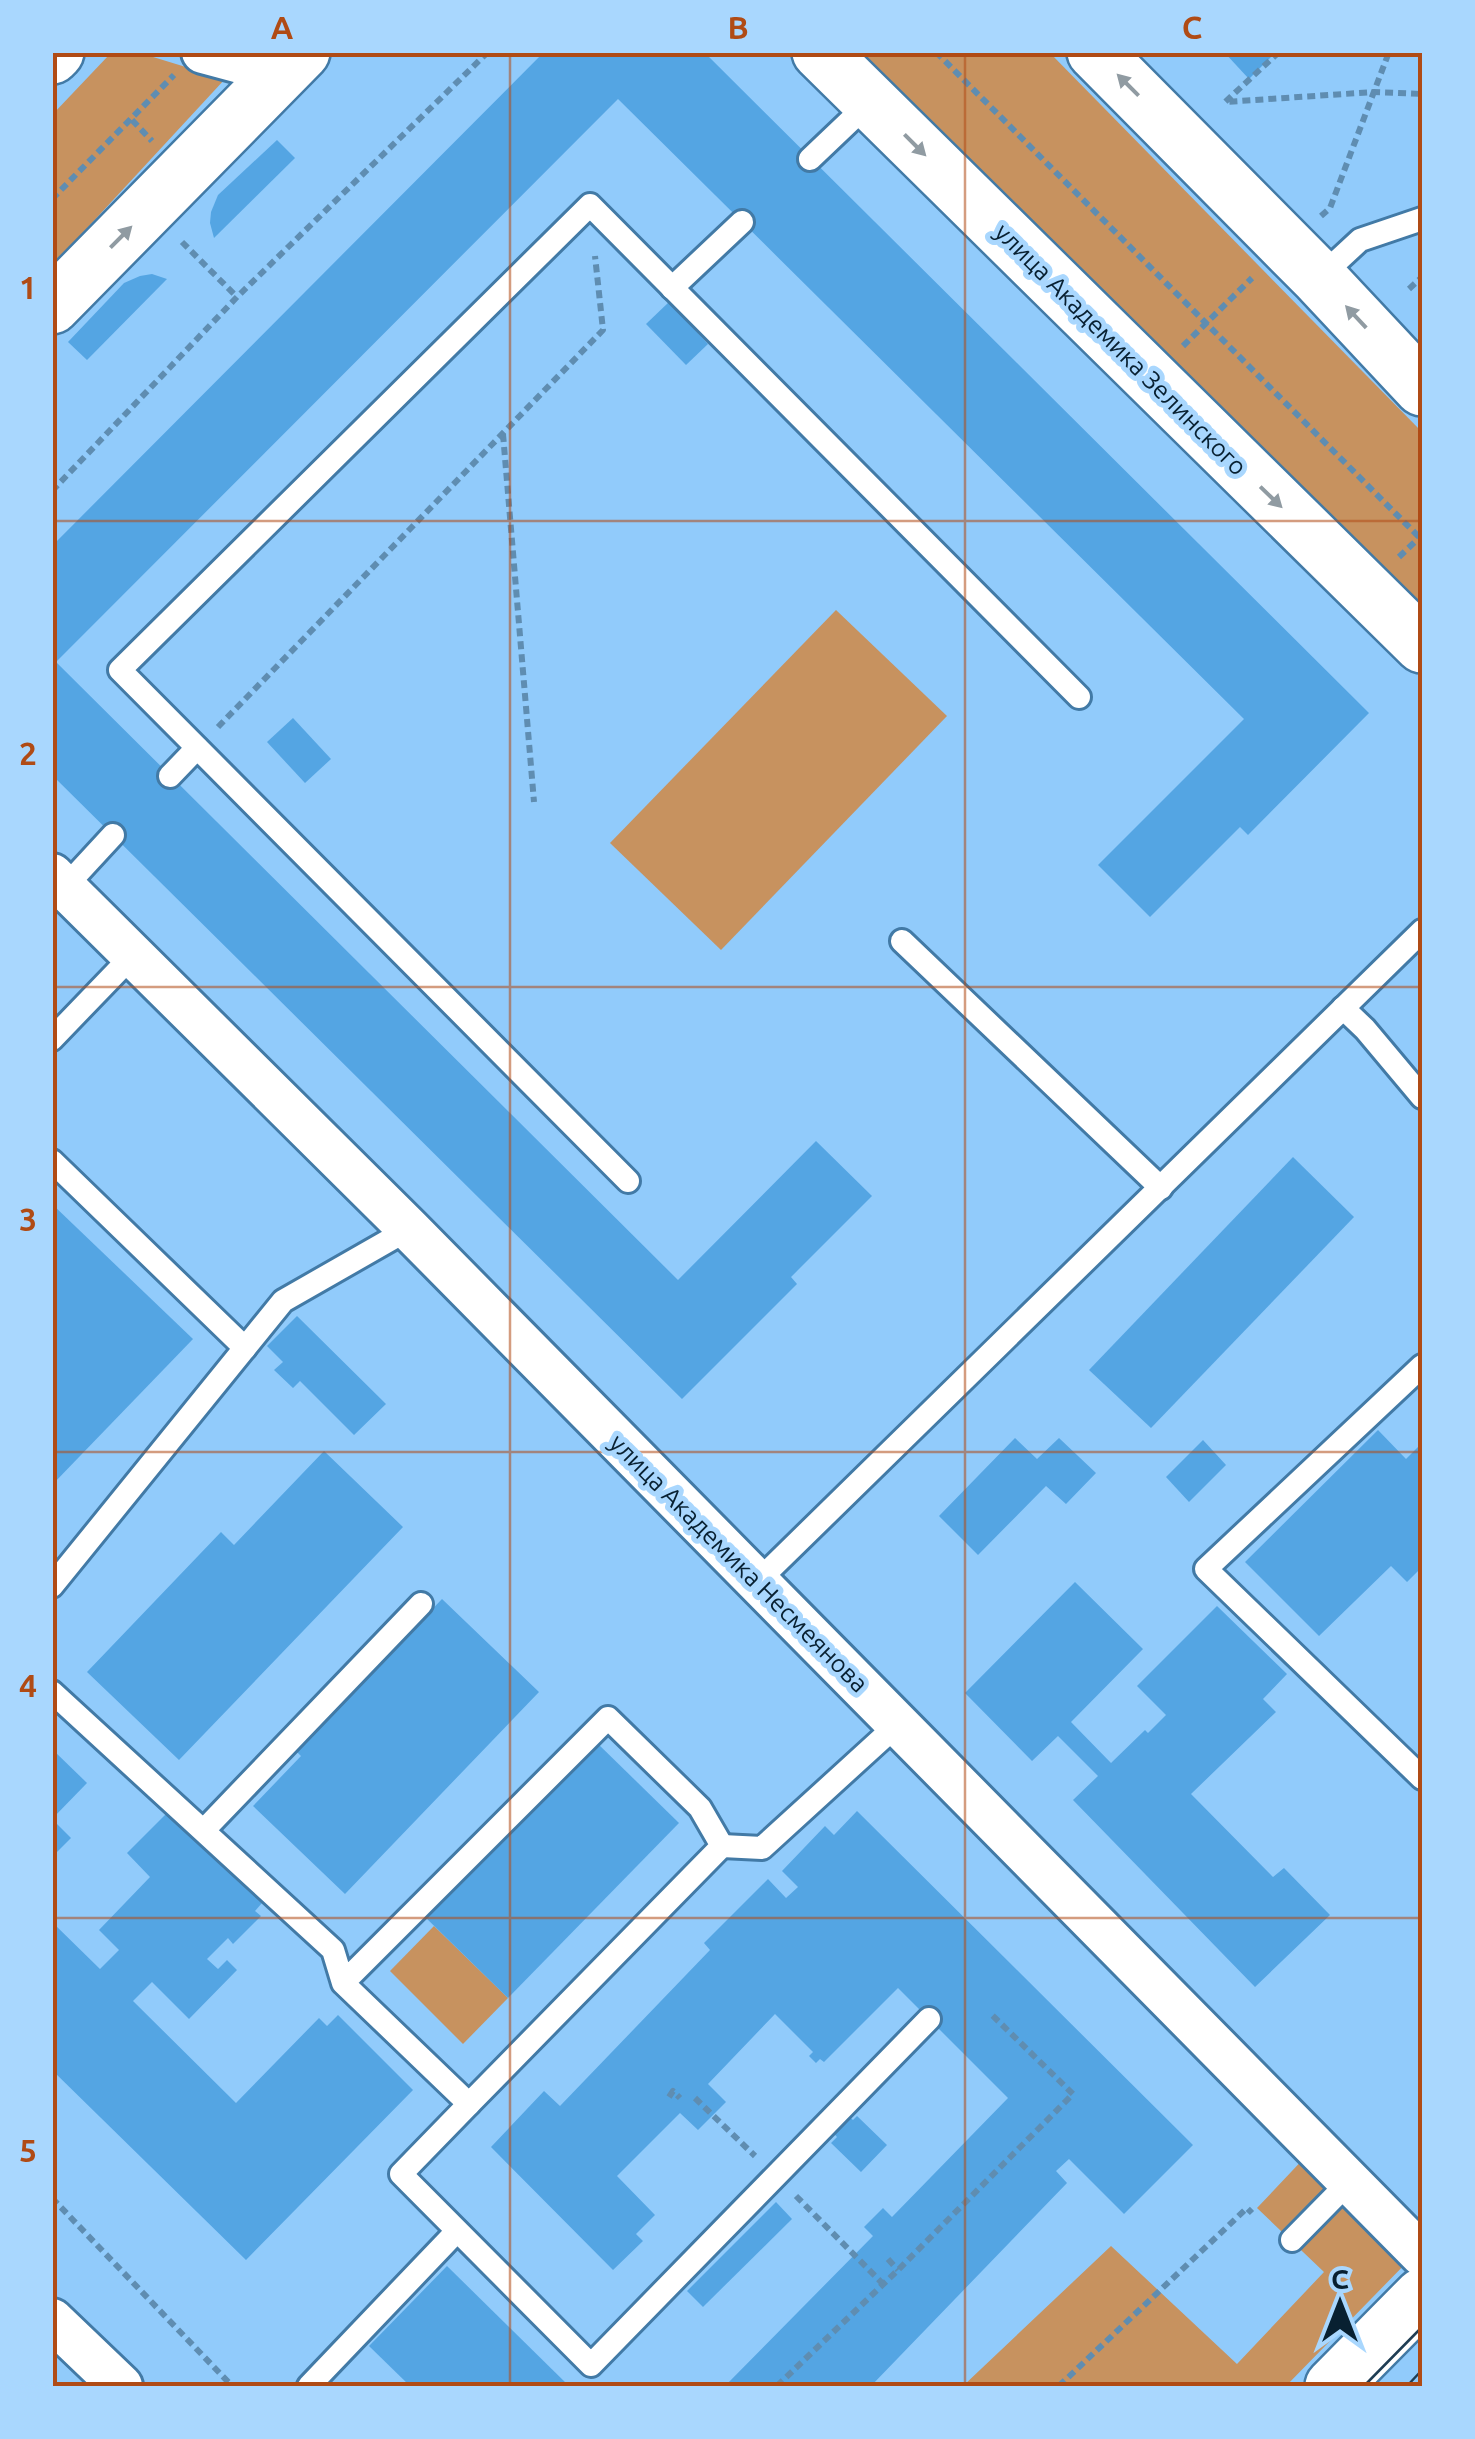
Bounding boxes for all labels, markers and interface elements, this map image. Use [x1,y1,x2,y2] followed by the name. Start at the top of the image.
[271,9,294,45] text: A
[727,9,749,45] text: B
[1182,9,1202,45] text: C
[1117,74,1140,98] one-way arrow
[903,133,926,157] one-way arrow
[989,217,1253,481] street label: улица Академика Зелинского
[109,225,133,249] one-way arrow
[19,269,37,305] text: 1
[1345,305,1368,329] one-way arrow
[1258,484,1282,508] one-way arrow
[19,735,37,771] text: 2
[19,1201,37,1237] text: 3
[604,1428,874,1698] street label: улица Академика Несмеянова
[19,1667,37,1703] text: 4
[19,2132,37,2168] text: 5
[1290,2254,1390,2354] north arrow
[1331,2263,1349,2294] text: С

